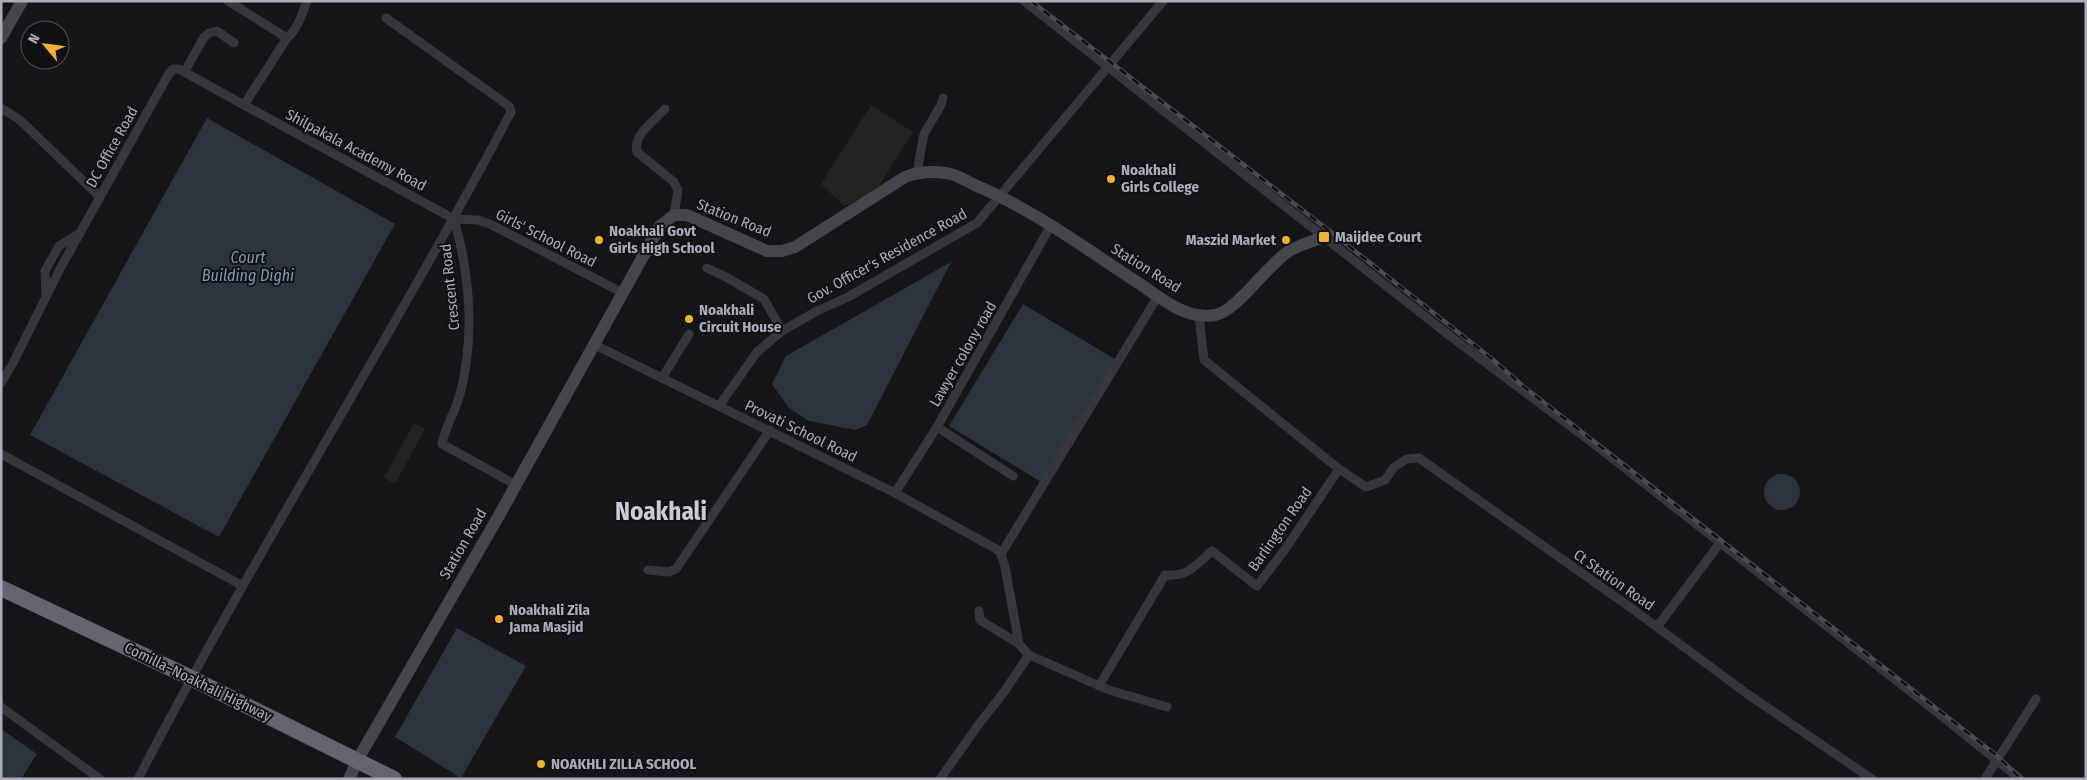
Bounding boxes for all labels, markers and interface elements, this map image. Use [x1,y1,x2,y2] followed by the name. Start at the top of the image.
[20,20,70,70] north arrow
[25,31,44,47] text: N
[82,103,142,191] street label: DC Office Road
[283,105,429,195] street label: Shilpakala Academy Road
[1121,161,1199,196] place label: Noakhali Girls College
[1105,173,1117,185] marker: Noakhali Girls College
[694,195,774,241] street label: Station Road
[493,205,599,271] street label: Girls' School Road
[804,205,970,307] street label: Gov. Officer's Residence Road
[609,222,716,257] place label: Noakhali Govt Girls High School
[1335,228,1422,246] place label: Maijdee Court
[1317,230,1331,244] marker: Maijdee Court
[1186,231,1277,249] place label: Maszid Market
[593,234,605,246] marker: Noakhali Govt Girls High School
[1280,234,1292,246] marker: Maszid Market
[1108,240,1184,296] street label: Station Road
[437,243,463,331] street label: Crescent Road
[202,248,294,285] water label: Court Building Dighi
[926,298,1000,410] street label: Lawyer colony road
[699,301,782,336] place label: Noakhali Circuit House
[683,313,695,325] marker: Noakhali Circuit House
[742,396,860,466] street label: Provati School Road
[1244,483,1316,575] street label: Barlington Road
[615,497,707,527] district label: Noakhali
[436,505,490,583] street label: Station Road
[1570,546,1658,614] street label: Ct Station Road
[508,601,591,636] place label: Noakhali Zila Jama Masjid
[493,613,505,625] marker: Noakhali Zila Jama Masjid
[121,639,275,726] street label: Comilla–Noakhali Highway
[551,755,697,773] place label: NOAKHLI ZILLA SCHOOL
[535,758,547,770] marker: NOAKHLI ZILLA SCHOOL

